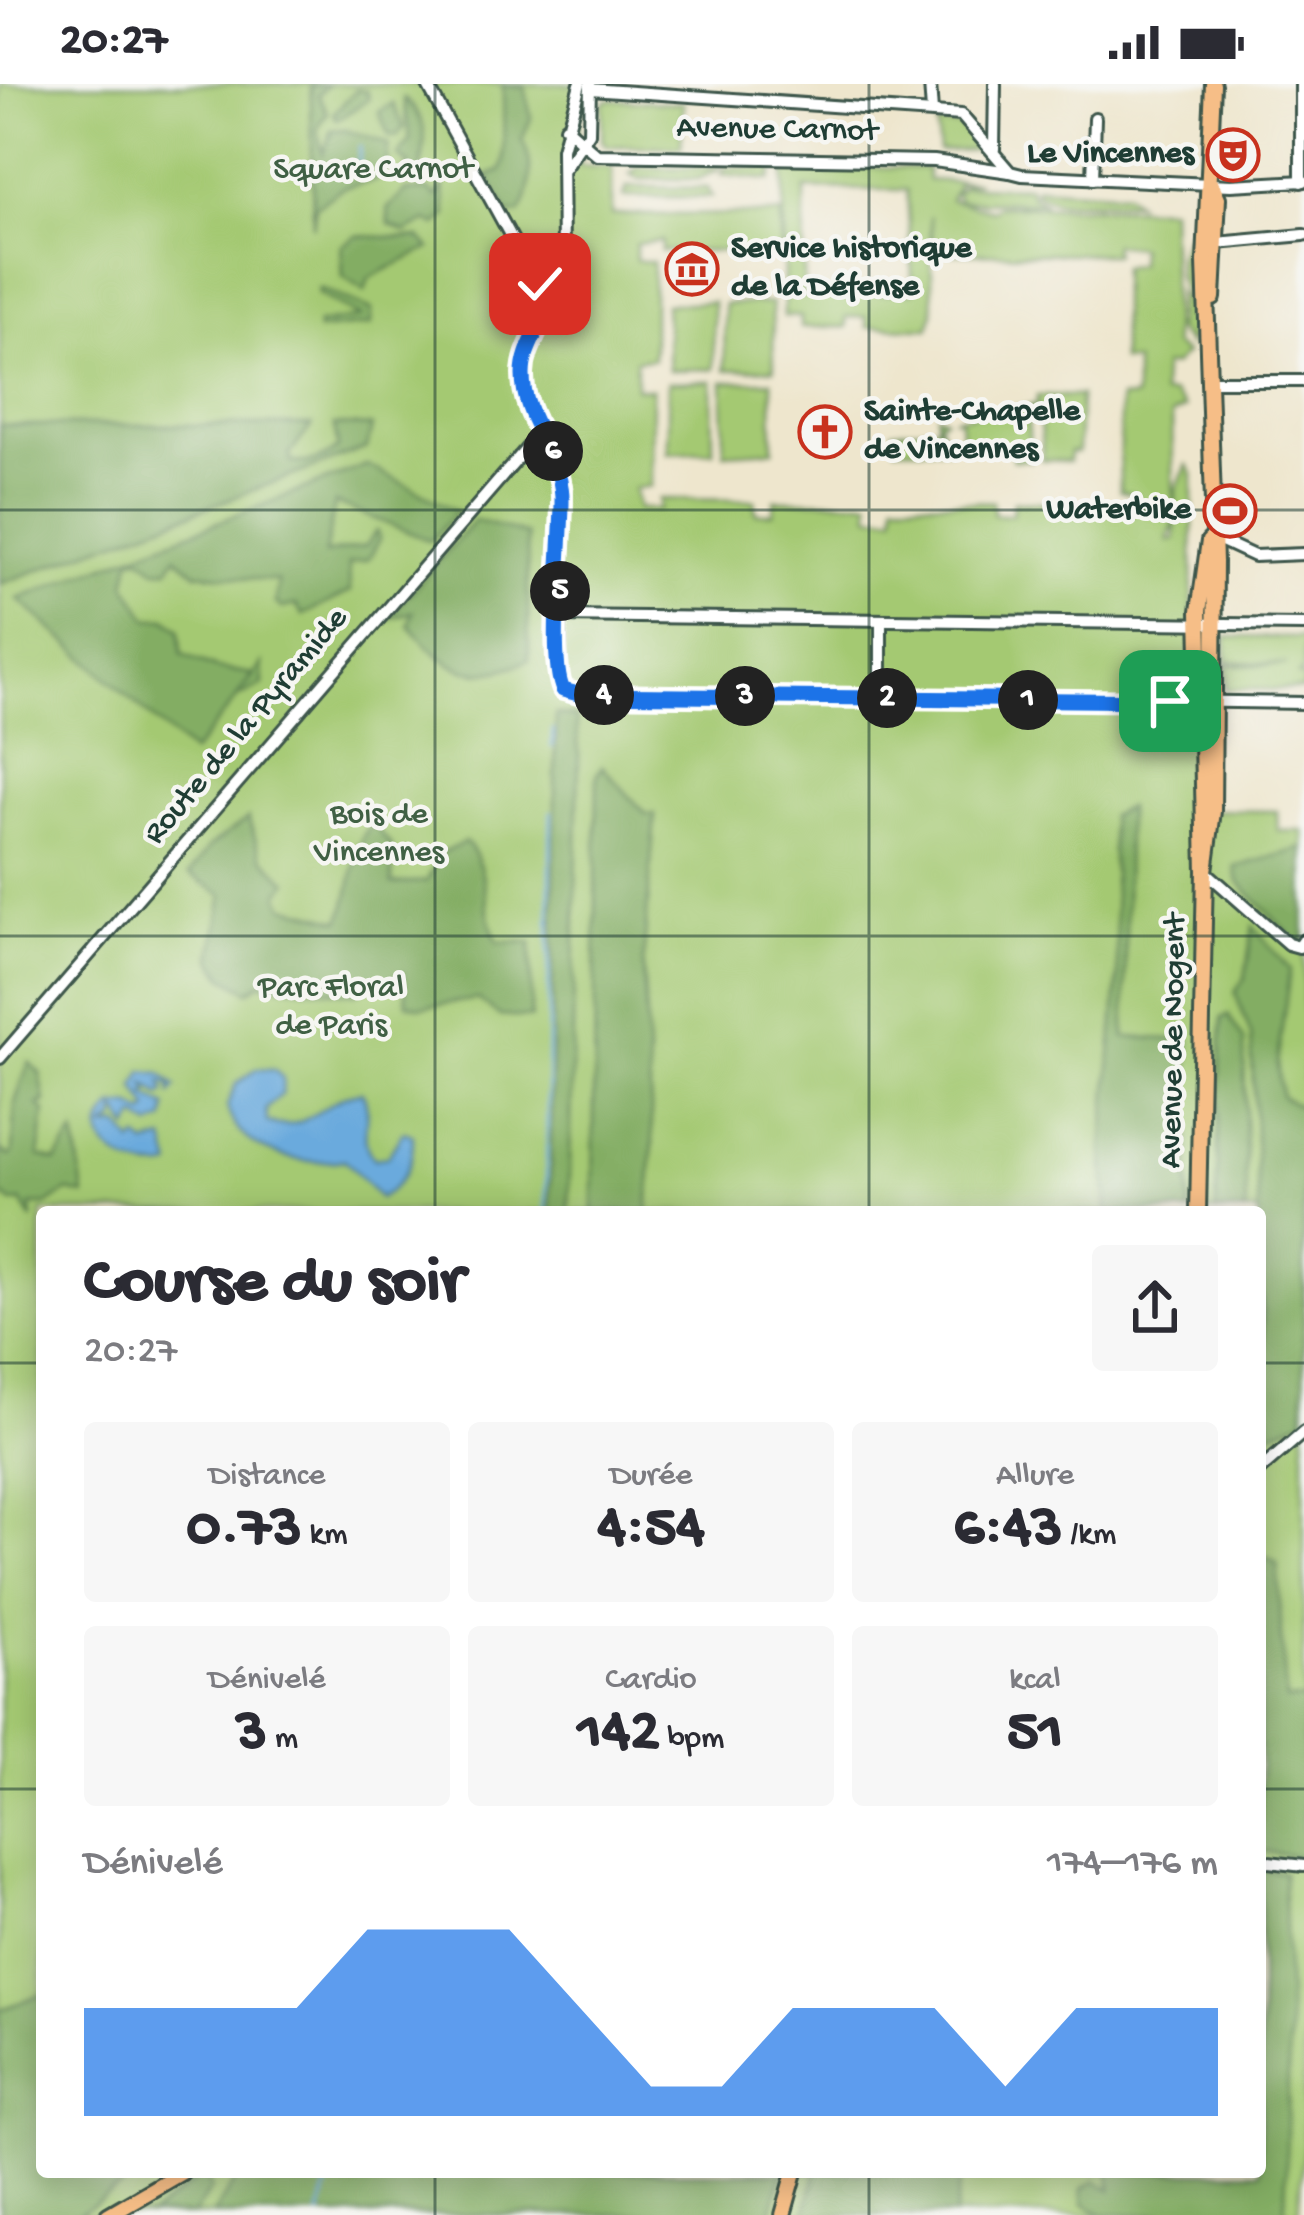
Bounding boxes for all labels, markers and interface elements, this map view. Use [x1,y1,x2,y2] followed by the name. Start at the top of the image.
[60,16,167,69] text: 20:27
[676,110,880,152] street label: Avenue Carnot
[1205,127,1261,183] theatre icon: Le Vincennes
[1027,136,1196,174] place label: Le Vincennes
[273,152,475,190] park label: Square Carnot
[731,231,972,307] place label: Service historique de la Défense
[489,233,591,335] pin
[664,241,720,297] museum icon: Service historique de la Défense
[507,251,573,317] icon: check
[864,394,1081,470] place label: Sainte-Chapelle de Vincennes
[797,404,853,460] church icon: Sainte-Chapelle de Vincennes
[523,421,583,481] pin: 6
[545,432,561,470] text: 6
[1202,483,1258,539] sports icon: Waterbike
[1045,492,1192,530] place label: Waterbike
[530,561,590,621] pin: 5
[551,572,569,610] text: 5
[137,600,358,853] street label: Route de la Pyramide
[1119,650,1221,752] pin
[574,665,634,725] pin: 4
[715,666,775,726] pin: 3
[857,668,917,728] pin: 2
[1137,668,1203,734] icon: arrive
[998,670,1058,730] pin: 1
[596,676,612,714] text: 4
[736,677,754,715] text: 3
[879,679,895,717] text: 2
[1021,681,1035,719] text: 1
[313,797,445,873] park label: Bois de Vincennes
[1154,911,1196,1169] street label: Avenue de Nogent
[257,970,404,1046] park label: Parc Floral de Paris
[1092,1245,1218,1371] button: share
[84,1246,464,1324] text: Course du soir
[84,1330,177,1376] text: 20:27
[209,1458,325,1496] text: Distance
[610,1458,692,1496] text: Durée
[996,1458,1074,1496] text: Allure
[186,1496,302,1566] text: 0.73
[597,1496,705,1566] text: 4:54
[954,1496,1062,1566] text: 6:43
[302,1517,348,1555] text: km
[1062,1517,1116,1555] text: /km
[208,1662,326,1700] text: Dénivelé
[605,1662,697,1700] text: Cardio
[1009,1662,1061,1700] text: kcal
[236,1700,267,1770] text: 3
[578,1700,660,1770] text: 142
[1007,1700,1063,1770] text: 51
[267,1721,298,1759] text: m
[660,1721,724,1759] text: bpm
[84,1842,223,1888] text: Dénivelé
[1047,1842,1218,1888] text: 174–176 m

